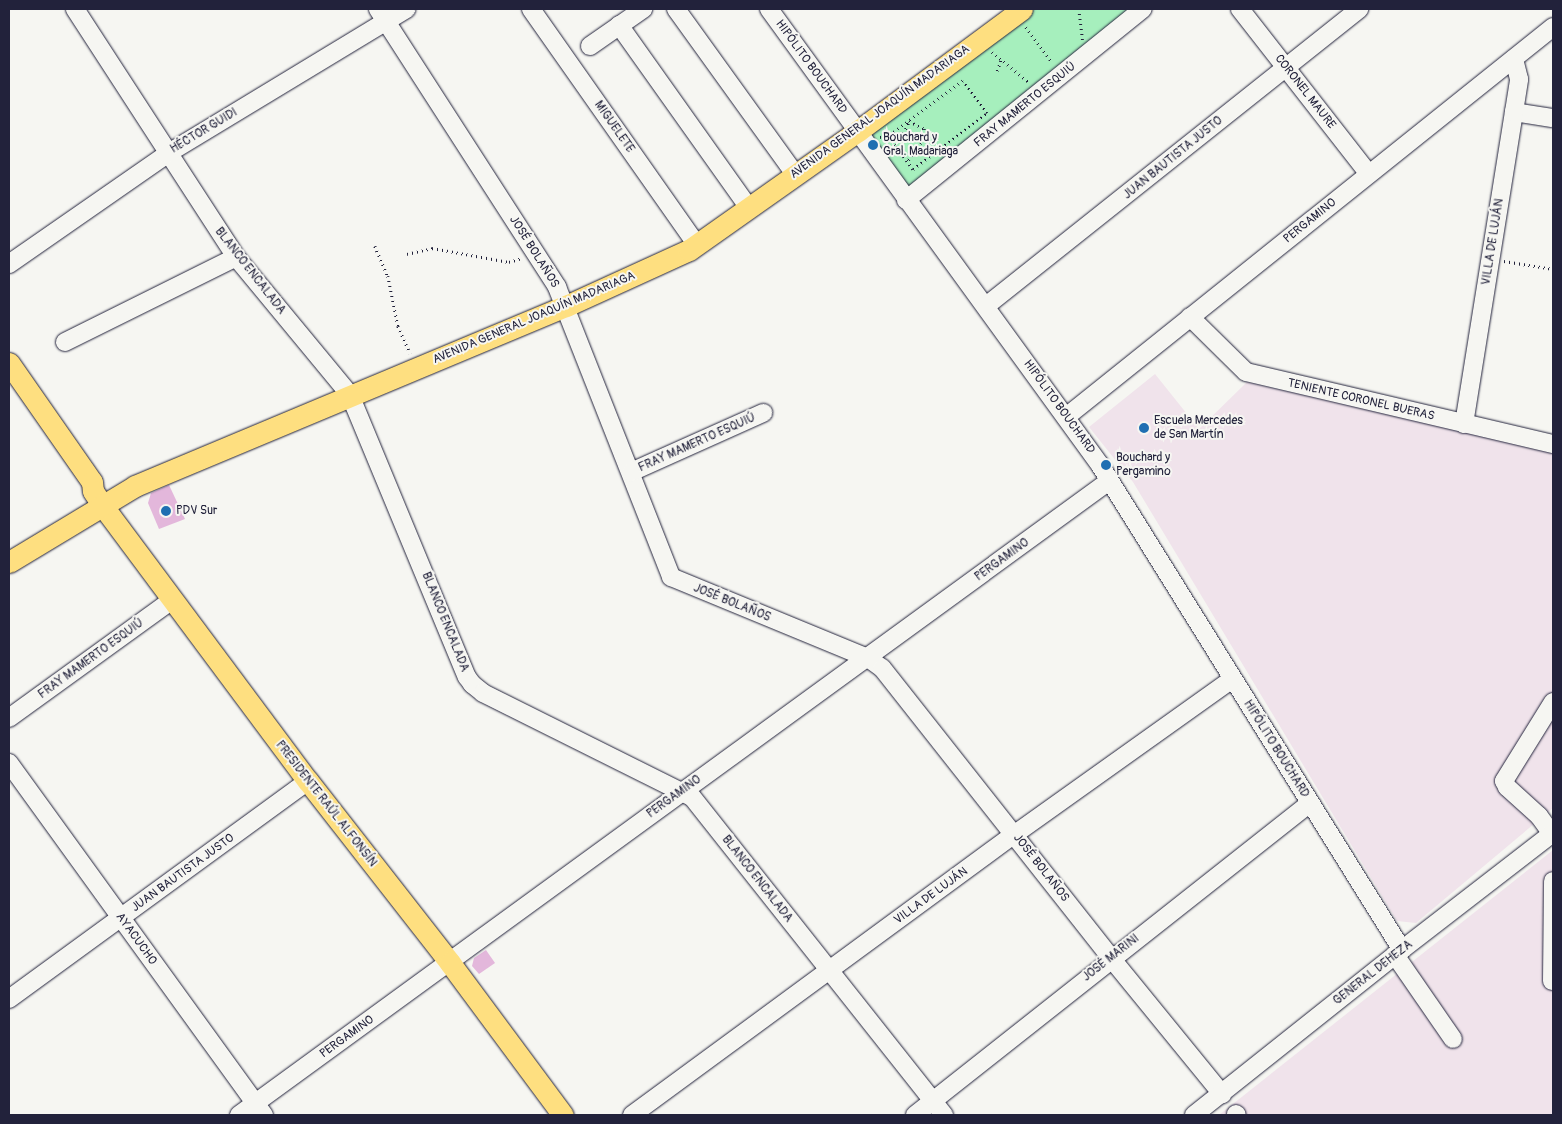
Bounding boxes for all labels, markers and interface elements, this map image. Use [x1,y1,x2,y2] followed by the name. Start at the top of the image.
[772,17,850,117] street label: HIPÓLITO BOUCHARD
[787,42,973,182] street label: AVENIDA GENERAL JOAQUÍN MADARIAGA
[1271,52,1339,132] street label: CORONEL MAURE
[971,60,1079,150] street label: FRAY MAMERTO ESQUIÚ
[591,98,637,156] street label: MIGUELETE
[168,105,240,157] street label: HÉCTOR GUIDI
[1121,114,1225,202] street label: JUAN BAUTISTA JUSTO
[883,131,958,159] place label: Bouchard y Gral. Madariaga
[867,139,879,151] marker: Bouchard y Gral. Madariaga
[1281,195,1339,247] street label: PERGAMINO
[1479,198,1507,286] street label: VILLA DE LUJÁN
[506,213,562,291] street label: JOSÉ BOLAÑOS
[212,225,288,317] street label: BLANCO ENCALADA
[431,269,637,367] street label: AVENIDA GENERAL JOAQUÍN MADARIAGA
[1020,357,1098,457] street label: HIPÓLITO BOUCHARD
[1286,376,1436,424] street label: TENIENTE CORONEL BUERAS
[636,411,758,475] street label: FRAY MAMERTO ESQUIÚ
[1154,414,1243,442] place label: Escuela Mercedes de San Martín
[1138,422,1150,434] marker: Escuela Mercedes de San Martín
[1116,451,1171,479] place label: Bouchard y Pergamino
[1100,459,1112,471] marker: Bouchard y Pergamino
[176,504,217,518] place label: PDV Sur
[160,505,172,517] marker: PDV Sur
[972,536,1032,584] street label: PERGAMINO
[418,570,472,674] street label: BLANCO ENCALADA
[691,581,773,625] street label: JOSÉ BOLAÑOS
[36,616,146,702] street label: FRAY MAMERTO ESQUIÚ
[1240,698,1312,800] street label: HIPÓLITO BOUCHARD
[272,738,380,870] street label: PRESIDENTE RAÚL ALFONSÍN
[644,773,704,821] street label: PERGAMINO
[129,831,237,915] street label: JUAN BAUTISTA JUSTO
[1010,831,1072,905] street label: JOSÉ BOLAÑOS
[719,833,795,925] street label: BLANCO ENCALADA
[891,864,971,928] street label: VILLA DE LUJÁN
[112,910,160,968] street label: AYACUCHO
[1080,931,1142,985] street label: JOSÉ MARINI
[1331,938,1415,1008] street label: GENERAL DEHEZA
[317,1013,377,1061] street label: PERGAMINO

